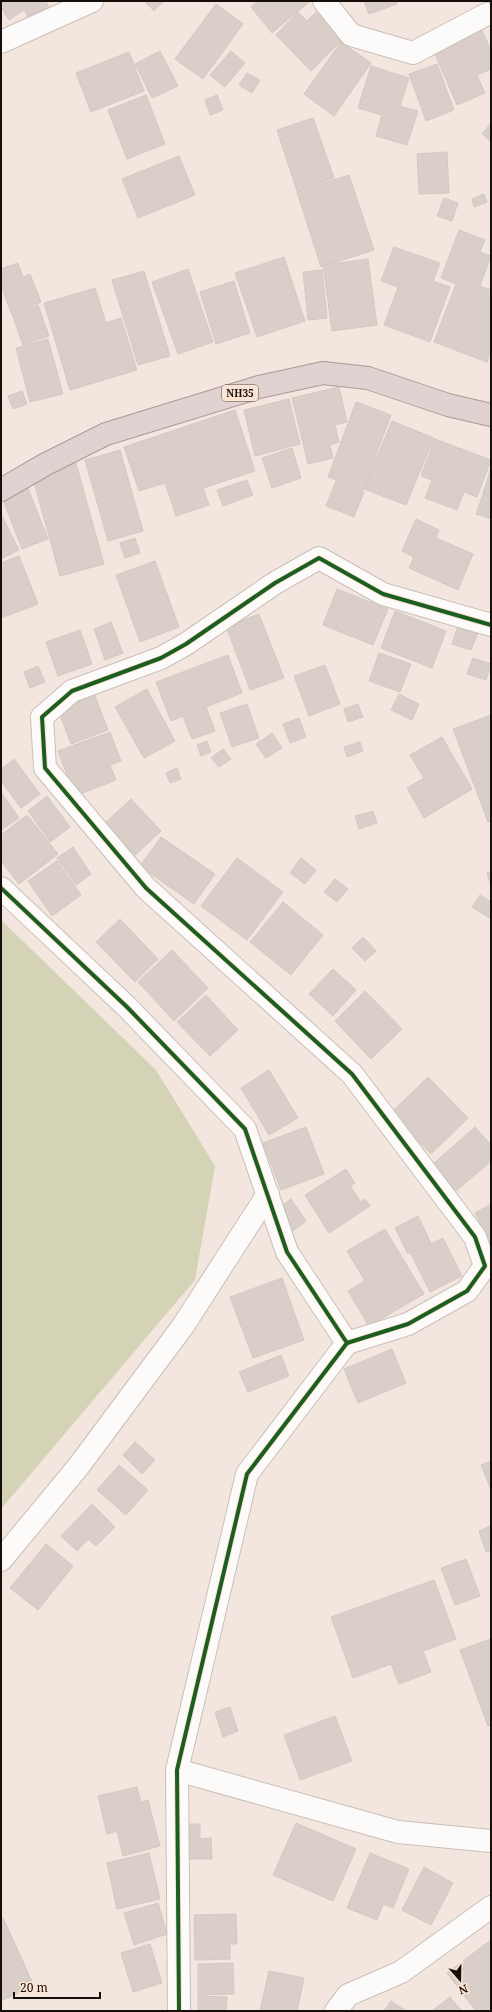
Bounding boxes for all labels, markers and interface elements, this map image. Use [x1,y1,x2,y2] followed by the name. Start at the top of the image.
[222,385,258,401] road number: NH35
[440,1960,480,2000] north arrow
[14,1974,100,2000] scale bar
[20,1979,48,1996] text: 20 m
[457,1981,470,1999] text: N

